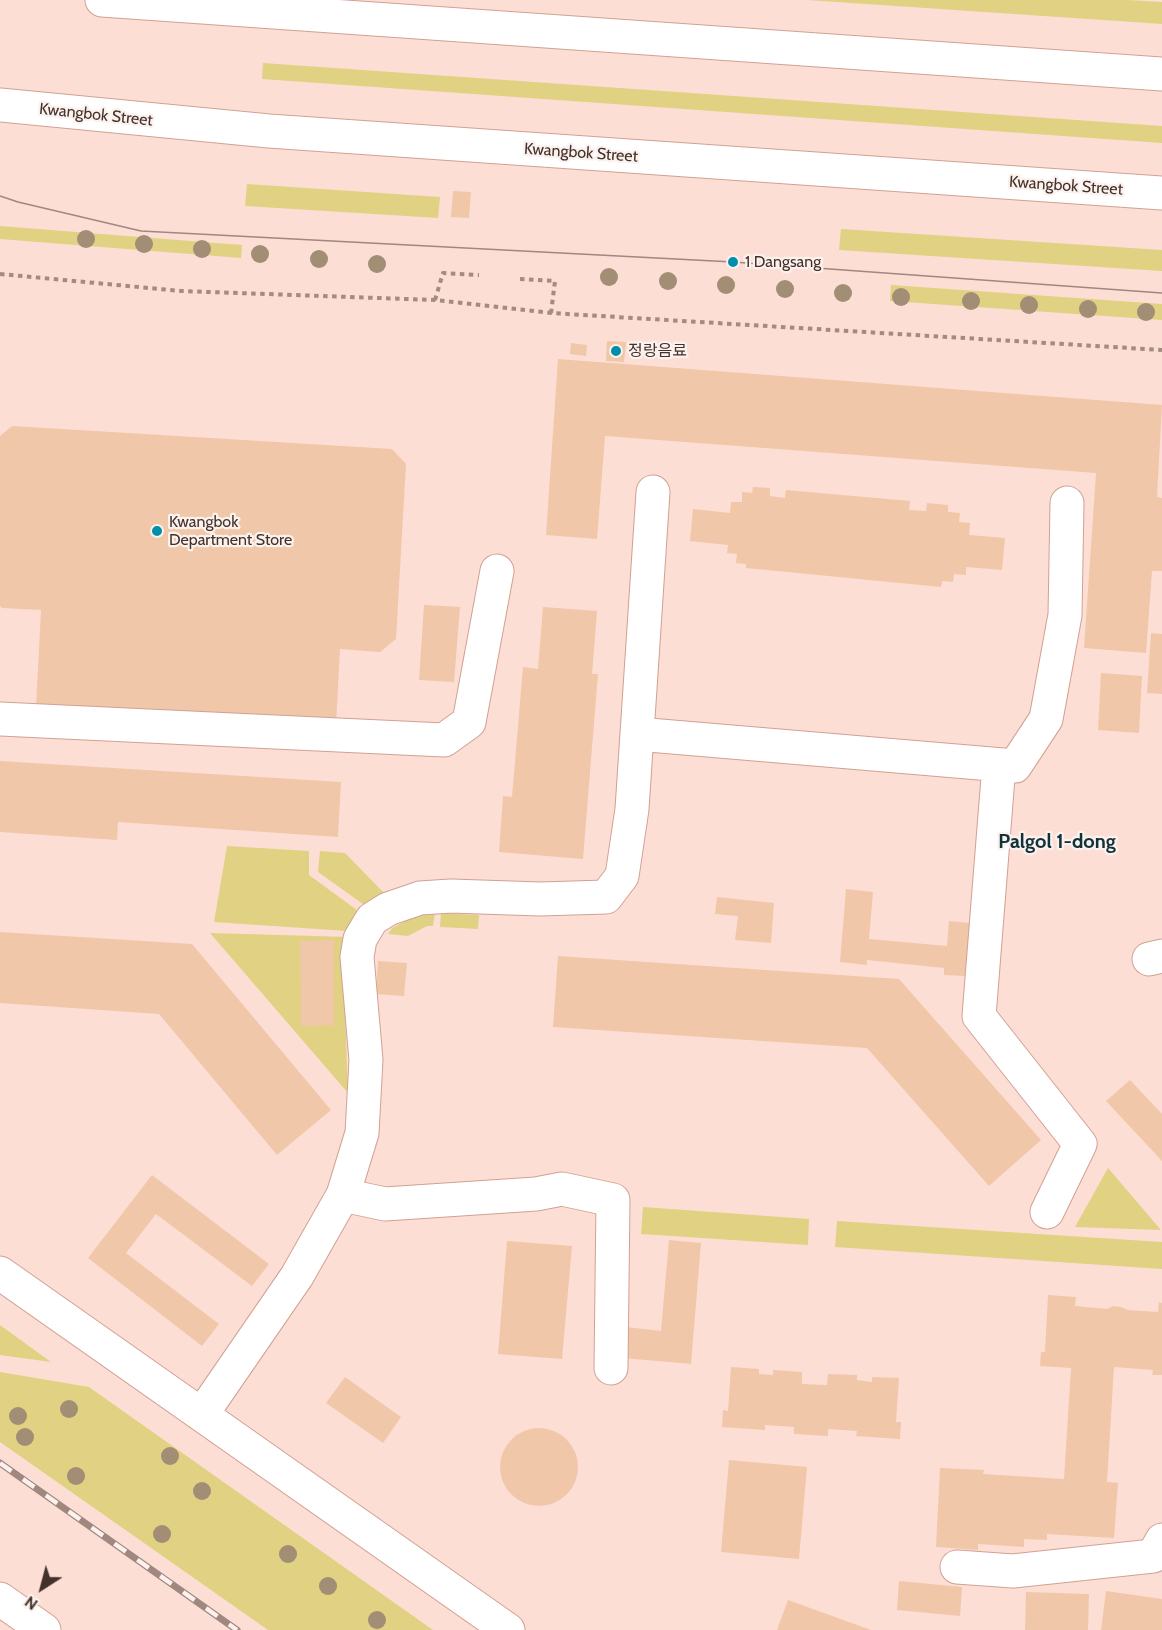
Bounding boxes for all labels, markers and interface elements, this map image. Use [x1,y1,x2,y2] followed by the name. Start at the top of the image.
[38,99,154,131] street label: Kwangbok Street
[523,139,639,167] street label: Kwangbok Street
[1008,172,1124,200] street label: Kwangbok Street
[745,252,821,272] place label: 1 Dangsang
[726,255,740,269] marker: 1 Dangsang
[628,341,687,361] place label: 정랑음료
[609,344,623,358] marker: 정랑음료
[169,512,292,550] place label: Kwangbok Department Store
[150,524,164,538] marker: Kwangbok Department Store
[998,830,1116,854] district label: Palgol 1-dong
[12,1558,72,1618] north arrow
[21,1592,41,1614] text: N

